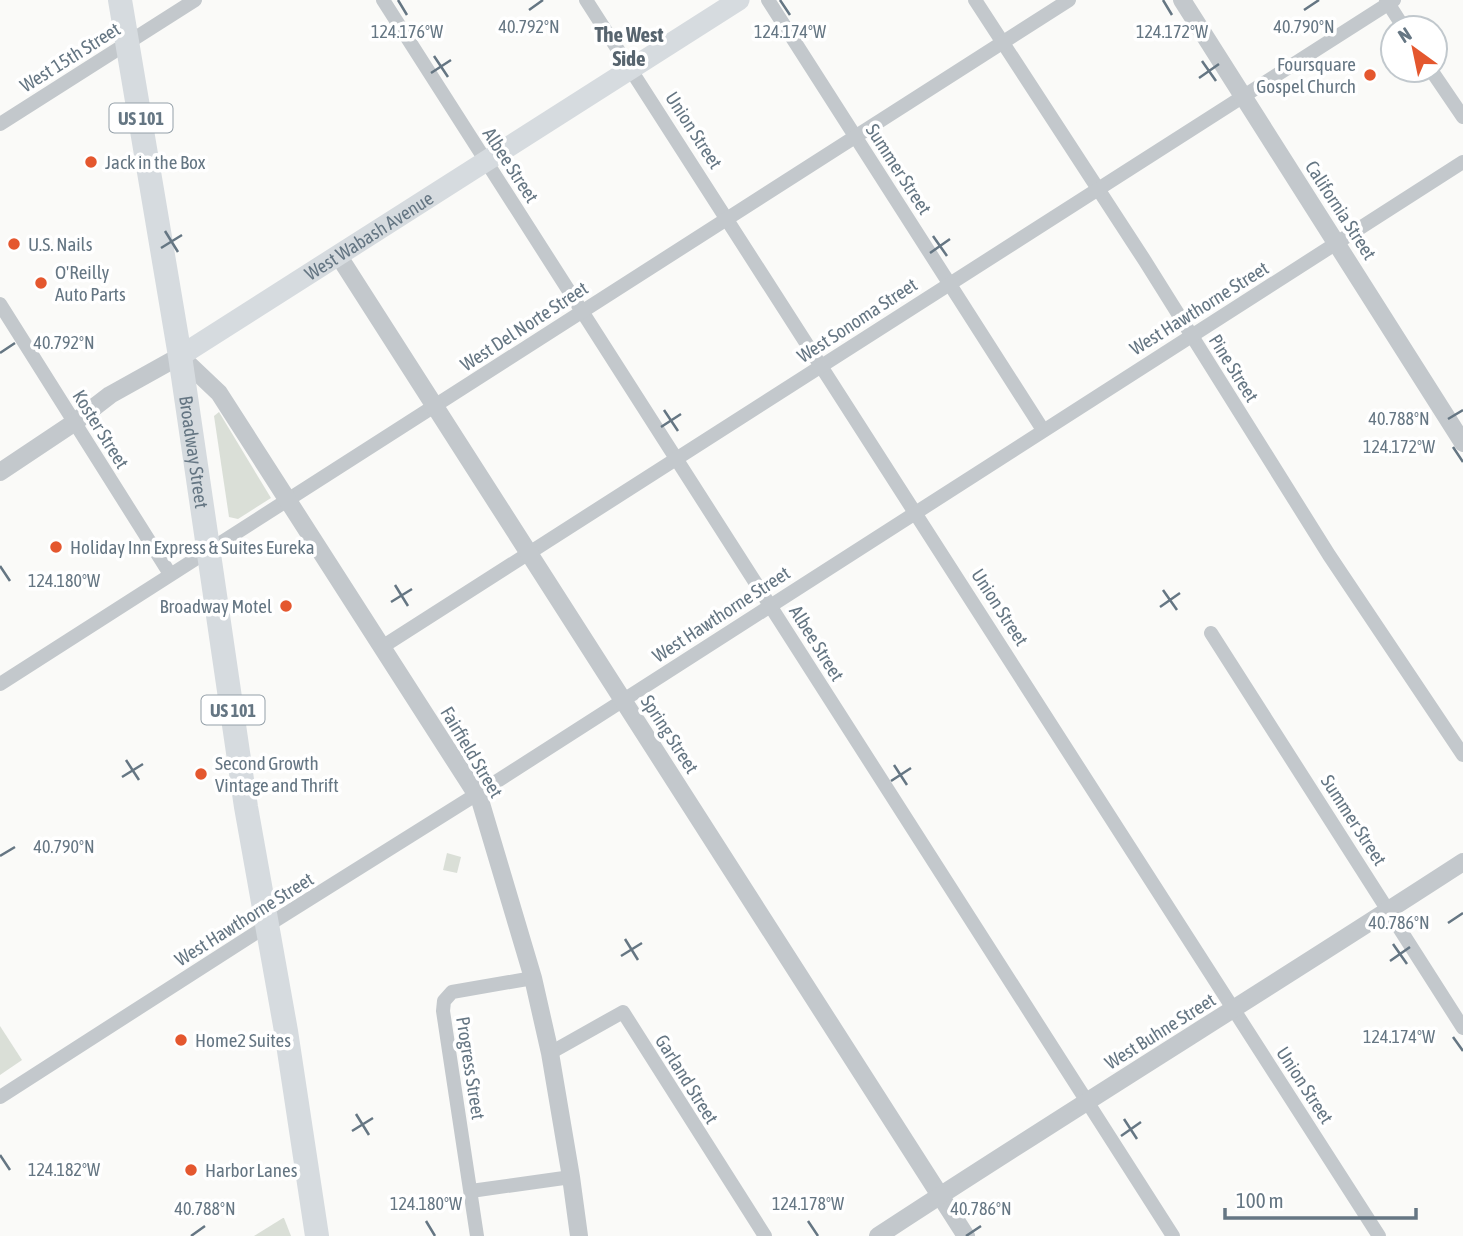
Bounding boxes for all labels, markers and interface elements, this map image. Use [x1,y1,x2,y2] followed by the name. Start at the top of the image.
[1379,14,1449,84] north arrow
[498,16,560,37] text: 40.792°N
[1273,16,1335,37] text: 40.790°N
[16,18,124,96] street label: West 15th Street
[371,21,443,42] text: 124.176°W
[754,21,826,42] text: 124.174°W
[1136,21,1208,42] text: 124.172°W
[595,22,664,70] district label: The West Side
[1394,22,1415,47] text: N
[1256,53,1356,97] place label: Foursquare Gospel Church
[1362,67,1378,83] marker: Foursquare Gospel Church
[661,87,727,173] street label: Union Street
[110,104,172,132] road number: US 101
[862,120,936,218] street label: Summer Street
[479,123,543,207] street label: Albee Street
[105,151,206,173] place label: Jack in the Box
[83,154,99,170] marker: Jack in the Box
[1301,157,1381,263] street label: California Street
[301,187,437,285] street label: West Wabash Avenue
[28,233,93,255] place label: U.S. Nails
[6,236,22,252] marker: U.S. Nails
[1126,256,1272,360] street label: West Hawthorne Street
[55,261,126,305] place label: O'Reilly Auto Parts
[793,273,921,367] street label: West Sonoma Street
[33,275,49,291] marker: O'Reilly Auto Parts
[456,277,592,375] street label: West Del Norte Street
[1205,330,1263,406] street label: Pine Street
[33,332,95,353] text: 40.792°N
[68,386,134,472] street label: Koster Street
[175,394,213,510] street label: Broadway Street
[1368,408,1430,429] text: 40.788°N
[1363,436,1435,457] text: 124.172°W
[70,536,314,558] place label: Holiday Inn Express & Suites Eureka
[48,539,64,555] marker: Holiday Inn Express & Suites Eureka
[648,561,794,667] street label: West Hawthorne Street
[967,564,1033,650] street label: Union Street
[28,570,100,591] text: 124.180°W
[160,595,272,617] place label: Broadway Motel
[278,598,294,614] marker: Broadway Motel
[785,601,849,685] street label: Albee Street
[637,691,703,777] street label: Spring Street
[202,696,264,724] road number: US 101
[436,702,508,802] street label: Fairfield Street
[215,752,339,796] place label: Second Growth Vintage and Thrift
[193,766,209,782] marker: Second Growth Vintage and Thrift
[1317,771,1391,869] street label: Summer Street
[33,836,95,857] text: 40.790°N
[171,867,317,971] street label: West Hawthorne Street
[1368,912,1430,933] text: 40.786°N
[1101,988,1219,1074] street label: West Buhne Street
[452,1015,490,1121] street label: Progress Street
[1363,1026,1435,1047] text: 124.174°W
[195,1029,291,1051] place label: Home2 Suites
[651,1030,723,1128] street label: Garland Street
[173,1032,189,1048] marker: Home2 Suites
[1272,1042,1338,1128] street label: Union Street
[28,1159,100,1180] text: 124.182°W
[205,1159,298,1181] place label: Harbor Lanes
[183,1162,199,1178] marker: Harbor Lanes
[1225,1176,1416,1220] scale bar
[1236,1188,1284,1212] text: 100 m
[390,1193,462,1214] text: 124.180°W
[772,1193,844,1214] text: 124.178°W
[174,1198,236,1219] text: 40.788°N
[950,1198,1012,1219] text: 40.786°N

